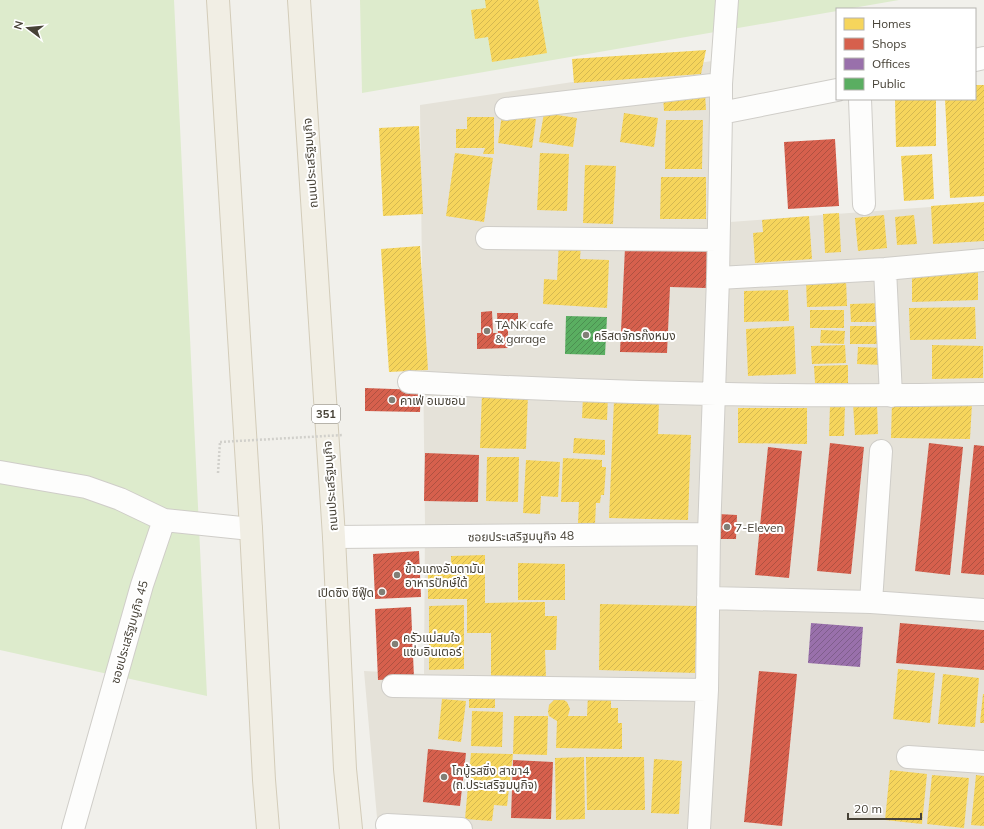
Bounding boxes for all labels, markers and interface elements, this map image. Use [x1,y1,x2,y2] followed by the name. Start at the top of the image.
[8,8,48,48] north arrow
[836,8,976,100] legend
[872,16,911,31] text: Homes
[11,19,26,31] text: N
[872,36,907,51] text: Shops
[872,56,910,71] text: Offices
[872,76,906,91] text: Public
[299,118,321,208] street label: ถนนประเสริฐมนูกิจ
[495,317,553,346] place label: TANK cafe & garage
[482,326,492,336] marker: TANK cafe & garage
[594,328,676,343] place label: คริสตจักรก๊งหมง
[581,330,591,340] marker: คริสตจักรก๊งหมง
[400,393,466,408] place label: คาเฟ่ อเมซอน
[387,395,397,405] marker: คาเฟ่ อเมซอน
[312,405,340,423] road number: 351
[319,441,341,531] street label: ถนนประเสริฐมนูกิจ
[735,520,784,535] place label: 7-Eleven
[722,522,732,532] marker: 7-Eleven
[468,528,574,544] street label: ซอยประเสริฐมนูกิจ 48
[405,561,484,590] place label: ข้าวแกงอันดามัน อาหารปักษ์ใต้
[392,570,402,580] marker: ข้าวแกงอันดามัน อาหารปักษ์ใต้
[107,579,151,685] street label: ซอยประเสริฐมนูกิจ 45
[317,585,374,600] place label: เปิดซิง ซีฟู๊ด
[377,587,387,597] marker: เปิดซิง ซีฟู๊ด
[403,630,462,659] place label: ครัวแม่สมใจ แซ่บอินเตอร์
[390,639,400,649] marker: ครัวแม่สมใจ แซ่บอินเตอร์
[452,762,538,792] place label: โกบู้รสซิ่ง สาขา4 (ถ.ประเสริฐมนูกิจ)
[439,772,449,782] marker: โกบู้รสซิ่ง สาขา4 (ถ.ประเสริฐมนูกิจ)
[848,795,921,821] scale bar
[854,801,882,816] text: 20 m

